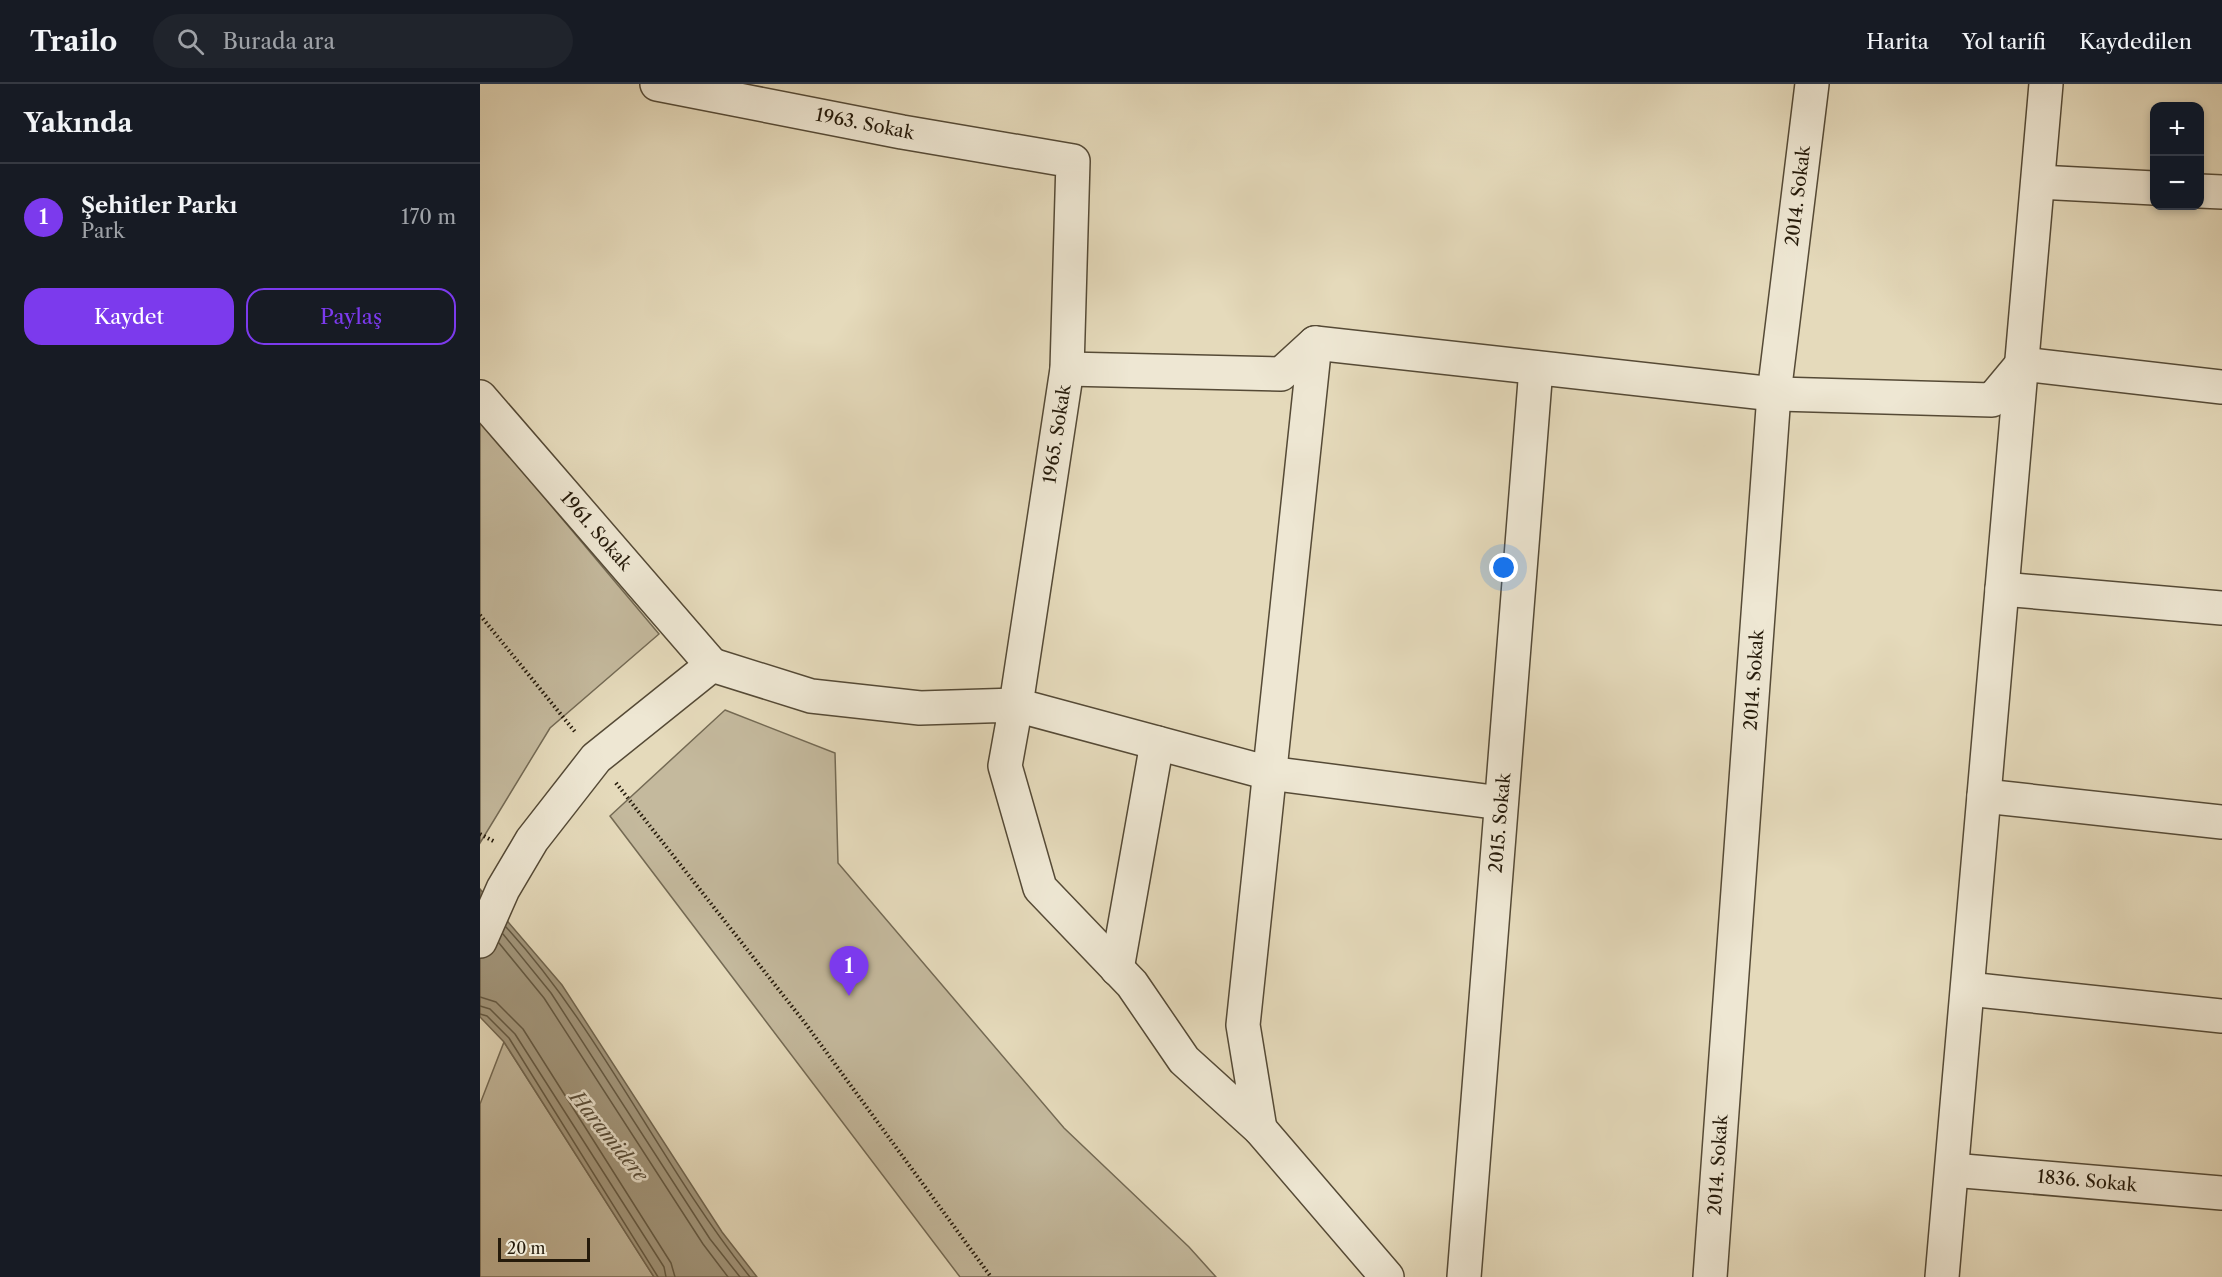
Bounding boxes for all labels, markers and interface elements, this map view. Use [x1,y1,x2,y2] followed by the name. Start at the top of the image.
[153,14,573,68] search box
[30,24,117,58] text: Trailo
[174,25,207,58] icon: search
[222,28,335,55] text: Burada ara
[1866,29,1929,54] text: Harita
[1962,29,2046,54] text: Yol tarifi
[2079,29,2192,54] text: Kaydedilen
[2150,102,2204,210] map controls
[2150,102,2204,156] button: +
[814,104,918,145] street label: 1963. Sokak
[24,107,133,139] text: Yakında
[1781,143,1815,247] street label: 2014. Sokak
[2150,156,2204,210] button: −
[81,192,237,219] text: Şehitler Parkı
[39,205,48,229] text: 1
[401,205,456,229] text: 170 m
[81,219,124,243] text: Park
[24,288,234,345] button: Kaydet
[246,288,456,345] button: Paylaş
[1038,381,1076,485] street label: 1965. Sokak
[556,487,637,576] street label: 1961. Sokak
[1489,553,1518,582] your location
[1740,627,1769,731] street label: 2014. Sokak
[1485,770,1515,874] street label: 2015. Sokak
[830,946,868,996] pin: 1
[564,1084,654,1187] water label: Haramidere
[1704,1112,1733,1216] street label: 2014. Sokak
[2036,1166,2139,1196] street label: 1836. Sokak
[498,1235,590,1262] scale bar
[507,1238,546,1258] text: 20 m

